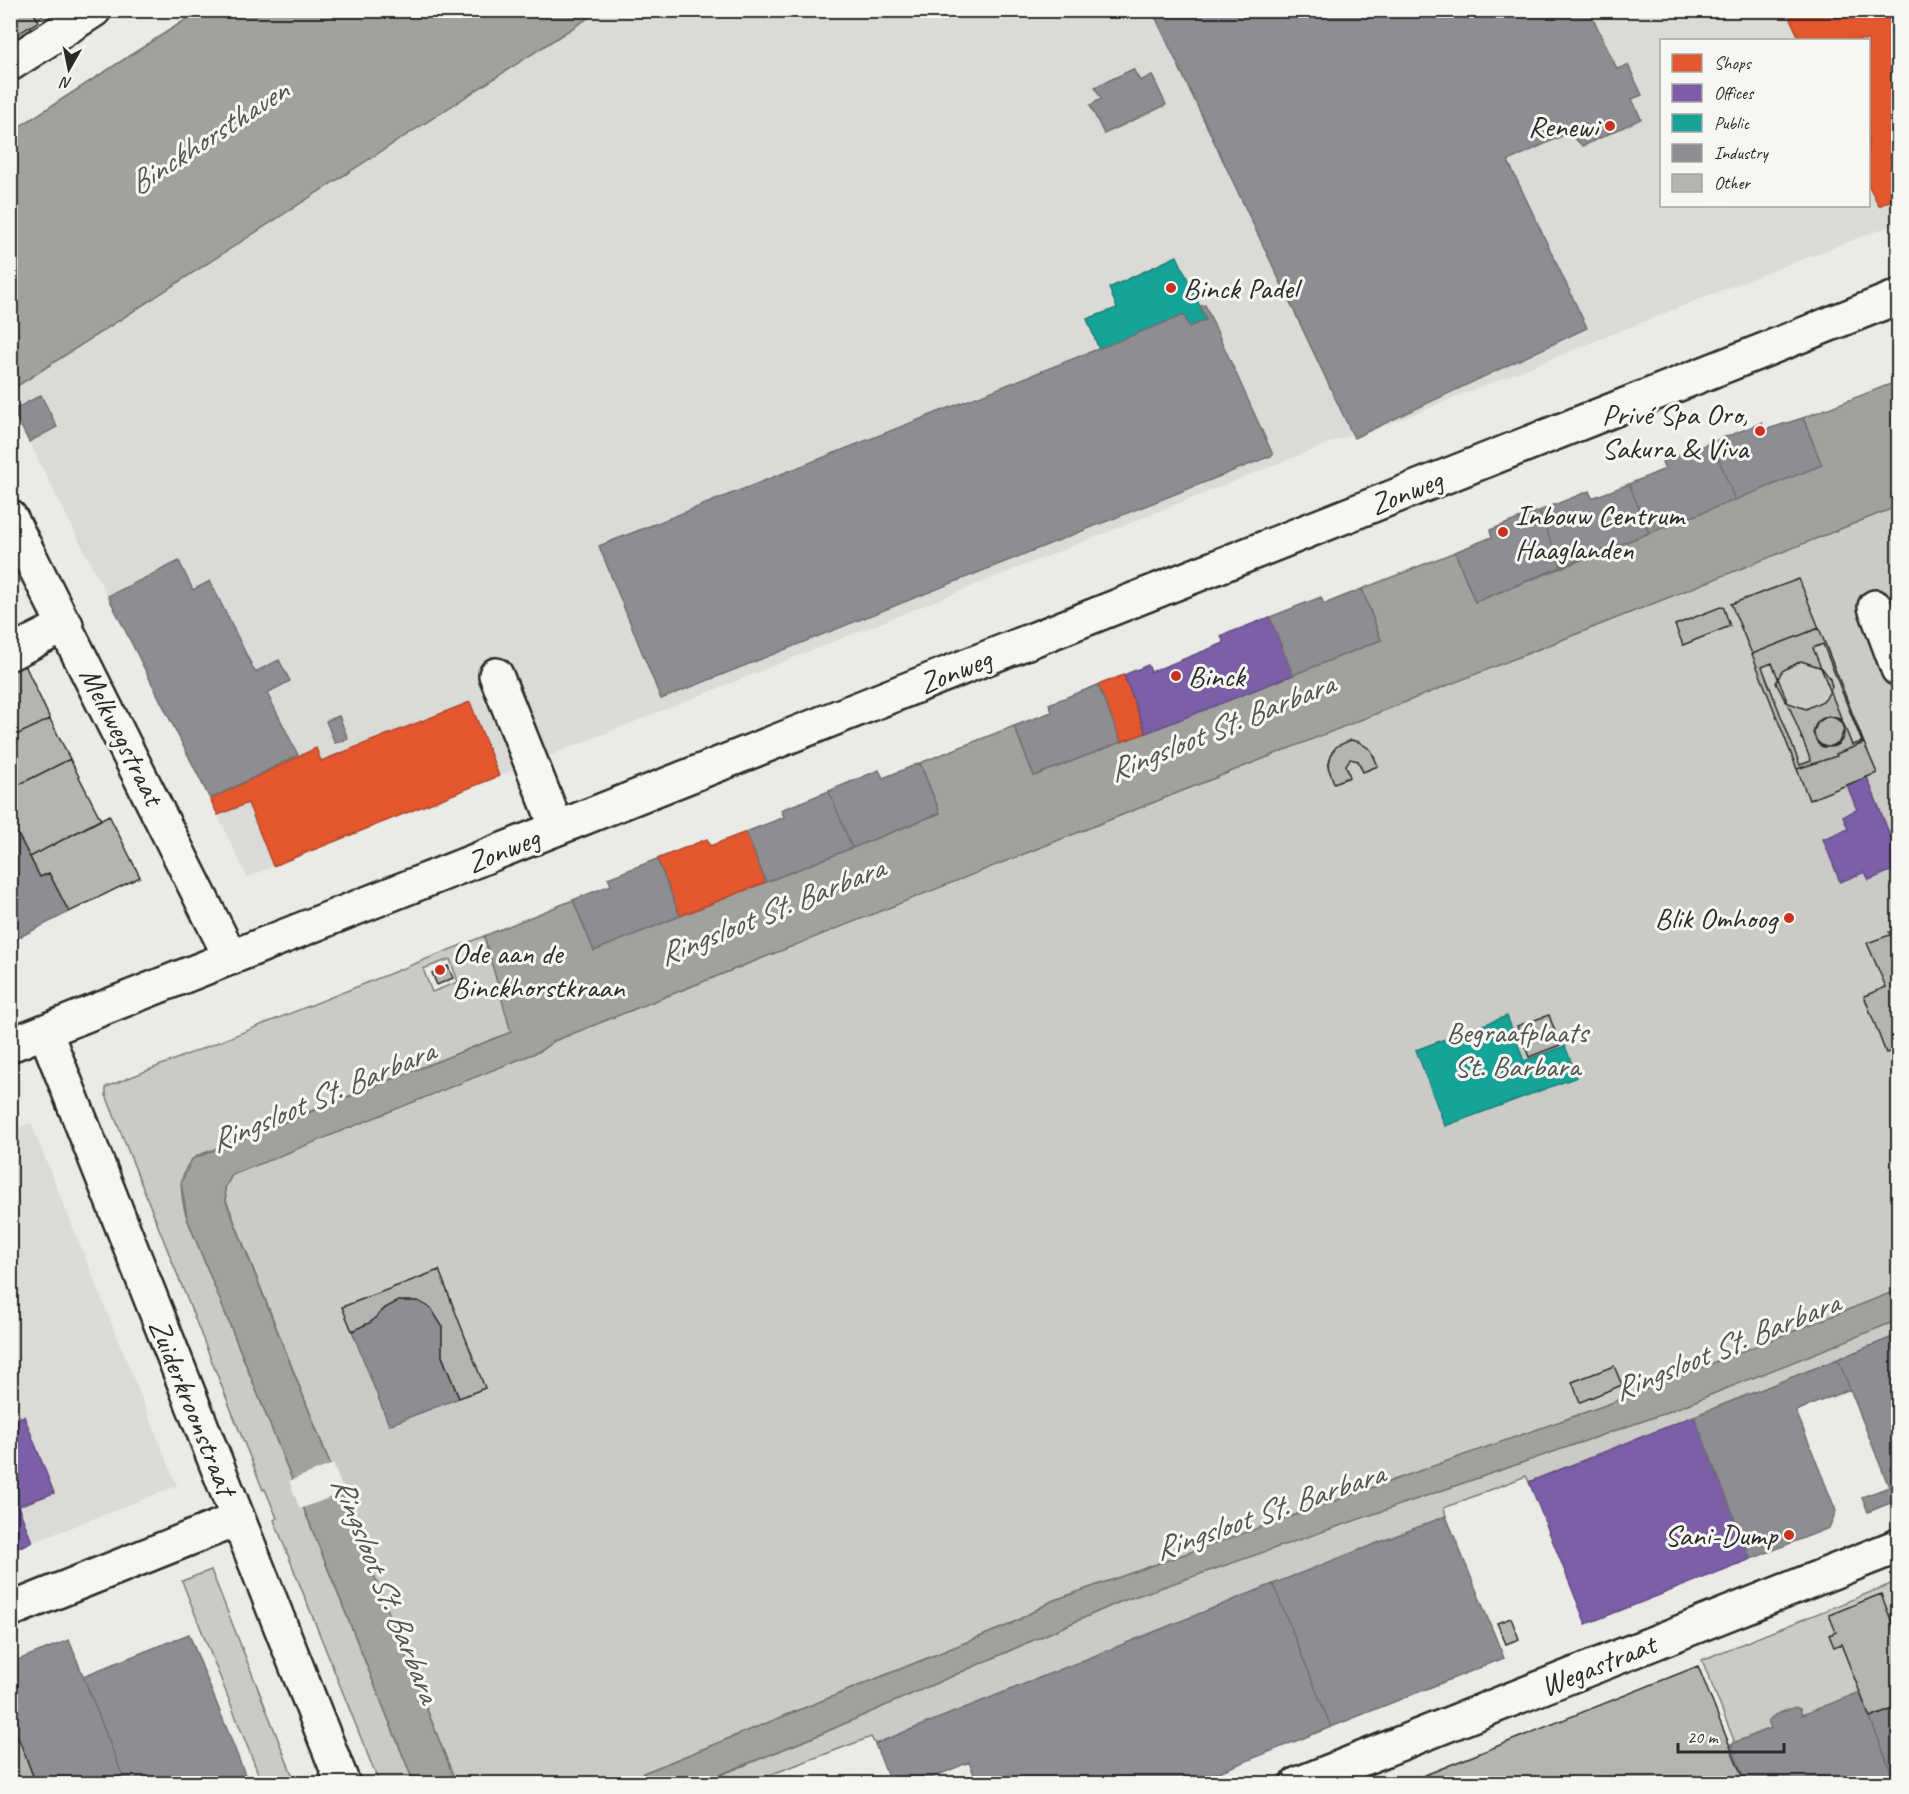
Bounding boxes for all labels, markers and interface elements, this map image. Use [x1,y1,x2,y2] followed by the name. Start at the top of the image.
[39,39,99,99] north arrow
[1660,39,1870,207] legend
[1714,52,1753,74] text: Shops
[120,69,298,204] water label: Binckhorsthaven
[57,72,73,93] text: N
[1714,82,1755,104] text: Offices
[1528,107,1601,145] place label: Renewi
[1714,112,1751,134] text: Public
[1603,119,1617,133] marker: Renewi
[1714,142,1769,164] text: Industry
[1714,172,1751,194] text: Other
[1183,269,1303,307] place label: Binck Padel
[1164,281,1178,295] marker: Binck Padel
[1601,395,1750,467] place label: Privé Spa Oro, Sakura & Viva
[1753,424,1767,438] marker: Privé Spa Oro, Sakura & Viva
[1364,460,1450,524] street label: Zonweg
[1515,496,1686,568] place label: Inbouw Centrum Haaglanden
[1496,525,1510,539] marker: Inbouw Centrum Haaglanden
[913,639,999,703] street label: Zonweg
[1188,657,1247,695] place label: Binck
[71,661,174,814] street label: Melkwegstraat
[1102,662,1344,791] water label: Ringsloot St. Barbara
[1169,669,1183,683] marker: Binck
[461,818,547,882] street label: Zonweg
[652,846,894,975] water label: Ringsloot St. Barbara
[1655,899,1779,937] place label: Blik Omhoog
[1782,911,1796,925] marker: Blik Omhoog
[452,934,626,1006] place label: Ode aan de Binckhorstkraan
[433,963,447,977] marker: Ode aan de Binckhorstkraan
[1446,1013,1591,1085] park label: Begraafplaats St. Barbara
[204,1029,444,1162] water label: Ringsloot St. Barbara
[1607,1281,1849,1410] water label: Ringsloot St. Barbara
[140,1313,247,1504] street label: Zuiderkroonstraat
[1149,1451,1393,1569] water label: Ringsloot St. Barbara
[322,1470,451,1712] water label: Ringsloot St. Barbara
[1664,1516,1779,1554] place label: Sani-Dump
[1782,1528,1796,1542] marker: Sani-Dump
[1535,1624,1664,1705] street label: Wegastraat
[1678,1716,1784,1754] scale bar
[1687,1726,1720,1748] text: 20 m

